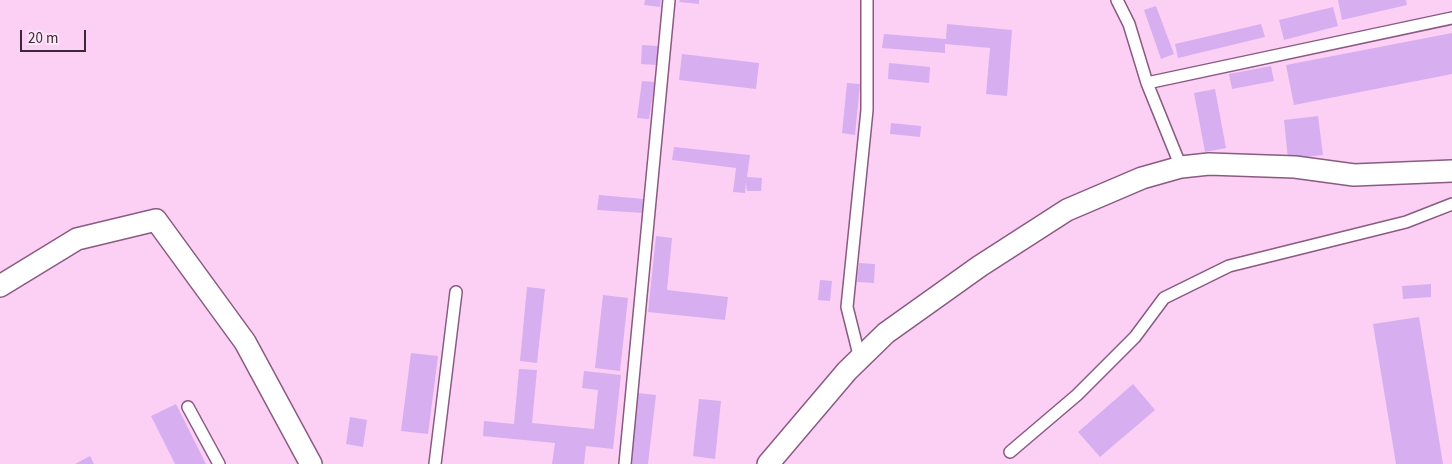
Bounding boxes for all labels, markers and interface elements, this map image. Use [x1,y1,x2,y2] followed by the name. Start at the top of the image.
[22,20,89,52] scale bar
[28,28,58,49] text: 20 m

